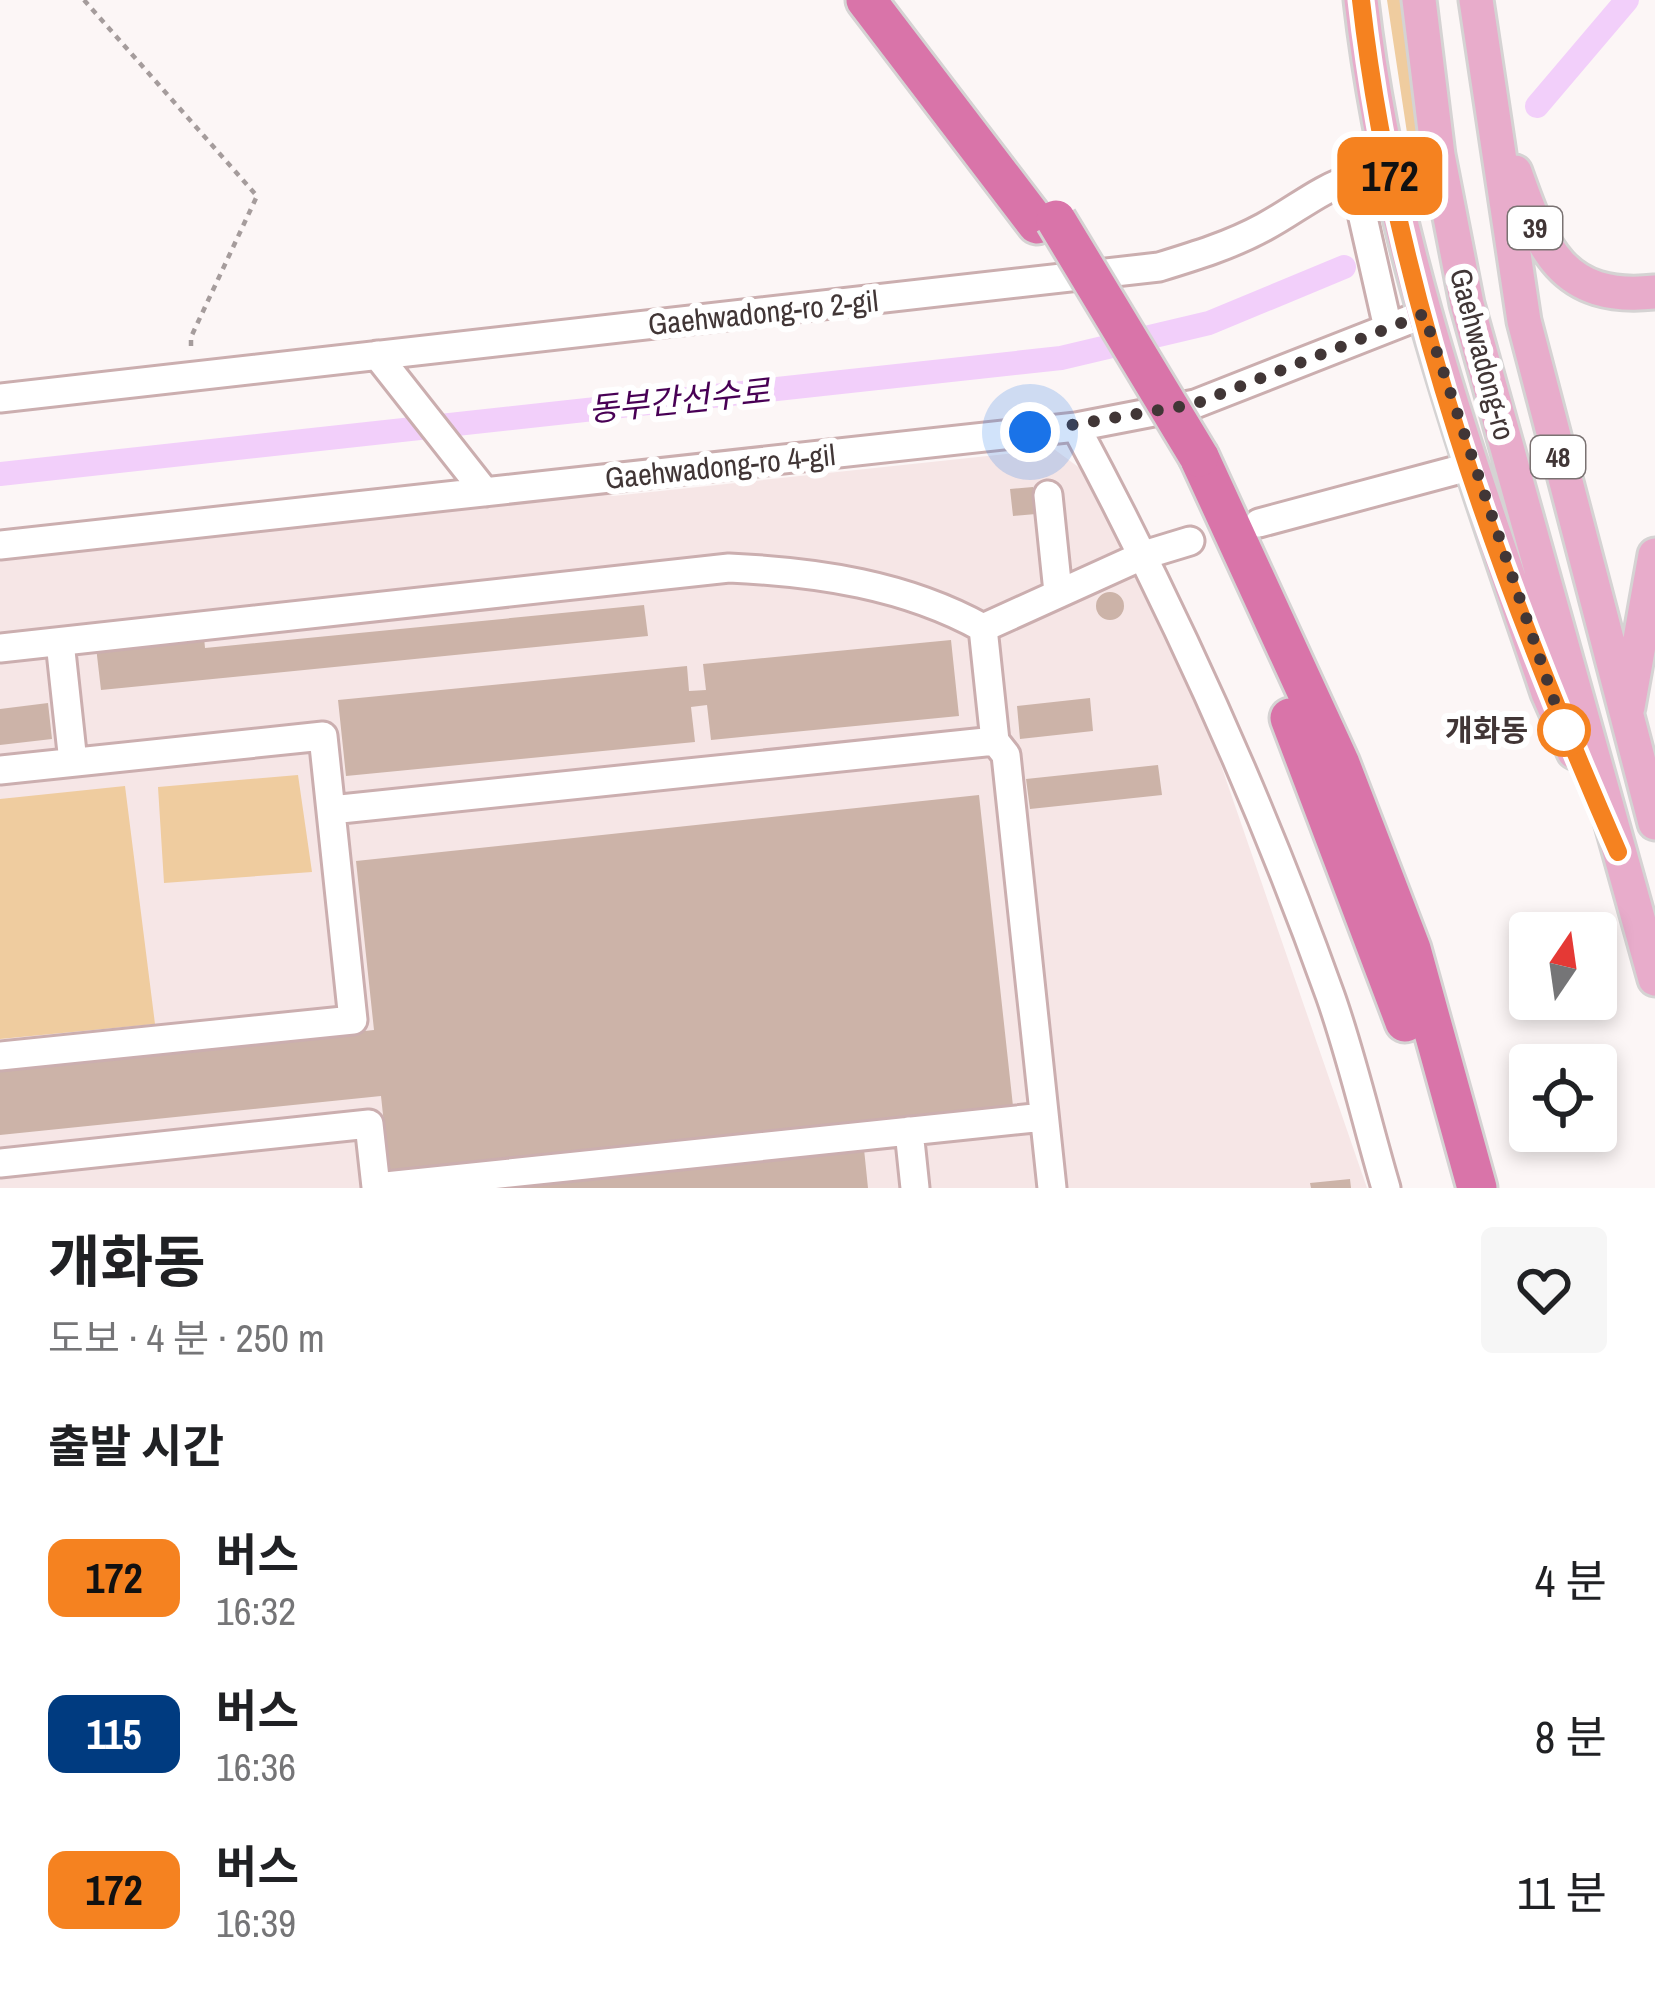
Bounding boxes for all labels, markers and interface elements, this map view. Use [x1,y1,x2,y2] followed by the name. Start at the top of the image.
[1321,137,1459,215] line badge: 172
[1361,148,1419,204] text: 172
[1508,207,1562,249] road number: 39
[1441,264,1525,444] street label: Gaehwadong-ro
[646,280,880,344] street label: Gaehwadong-ro 2-gil
[586,368,774,431] water label: 동부간선수로
[1000,402,1060,462] your location
[603,434,837,498] street label: Gaehwadong-ro 4-gil
[1531,436,1585,478] road number: 48
[1539,705,1589,755] marker: 개화동
[1445,710,1528,750] place label: 개화동
[1509,912,1617,1020] north arrow
[1509,912,1617,1152] map controls
[1509,1044,1617,1152] button: locate
[48,1223,205,1300] text: 개화동
[1481,1227,1607,1353] button: heart
[48,1312,325,1364] text: 도보 · 4 분 · 250 m
[48,1415,224,1476] text: 출발 시간
[216,1524,299,1585] text: 버스
[85,1550,143,1606] text: 172
[1535,1550,1607,1611] text: 4 분
[216,1585,296,1637] text: 16:32
[216,1680,299,1741] text: 버스
[86,1706,142,1762] text: 115
[1535,1706,1607,1767] text: 8 분
[216,1741,296,1793] text: 16:36
[216,1836,299,1897] text: 버스
[85,1862,143,1918] text: 172
[1517,1862,1607,1923] text: 11 분
[216,1897,296,1949] text: 16:39

